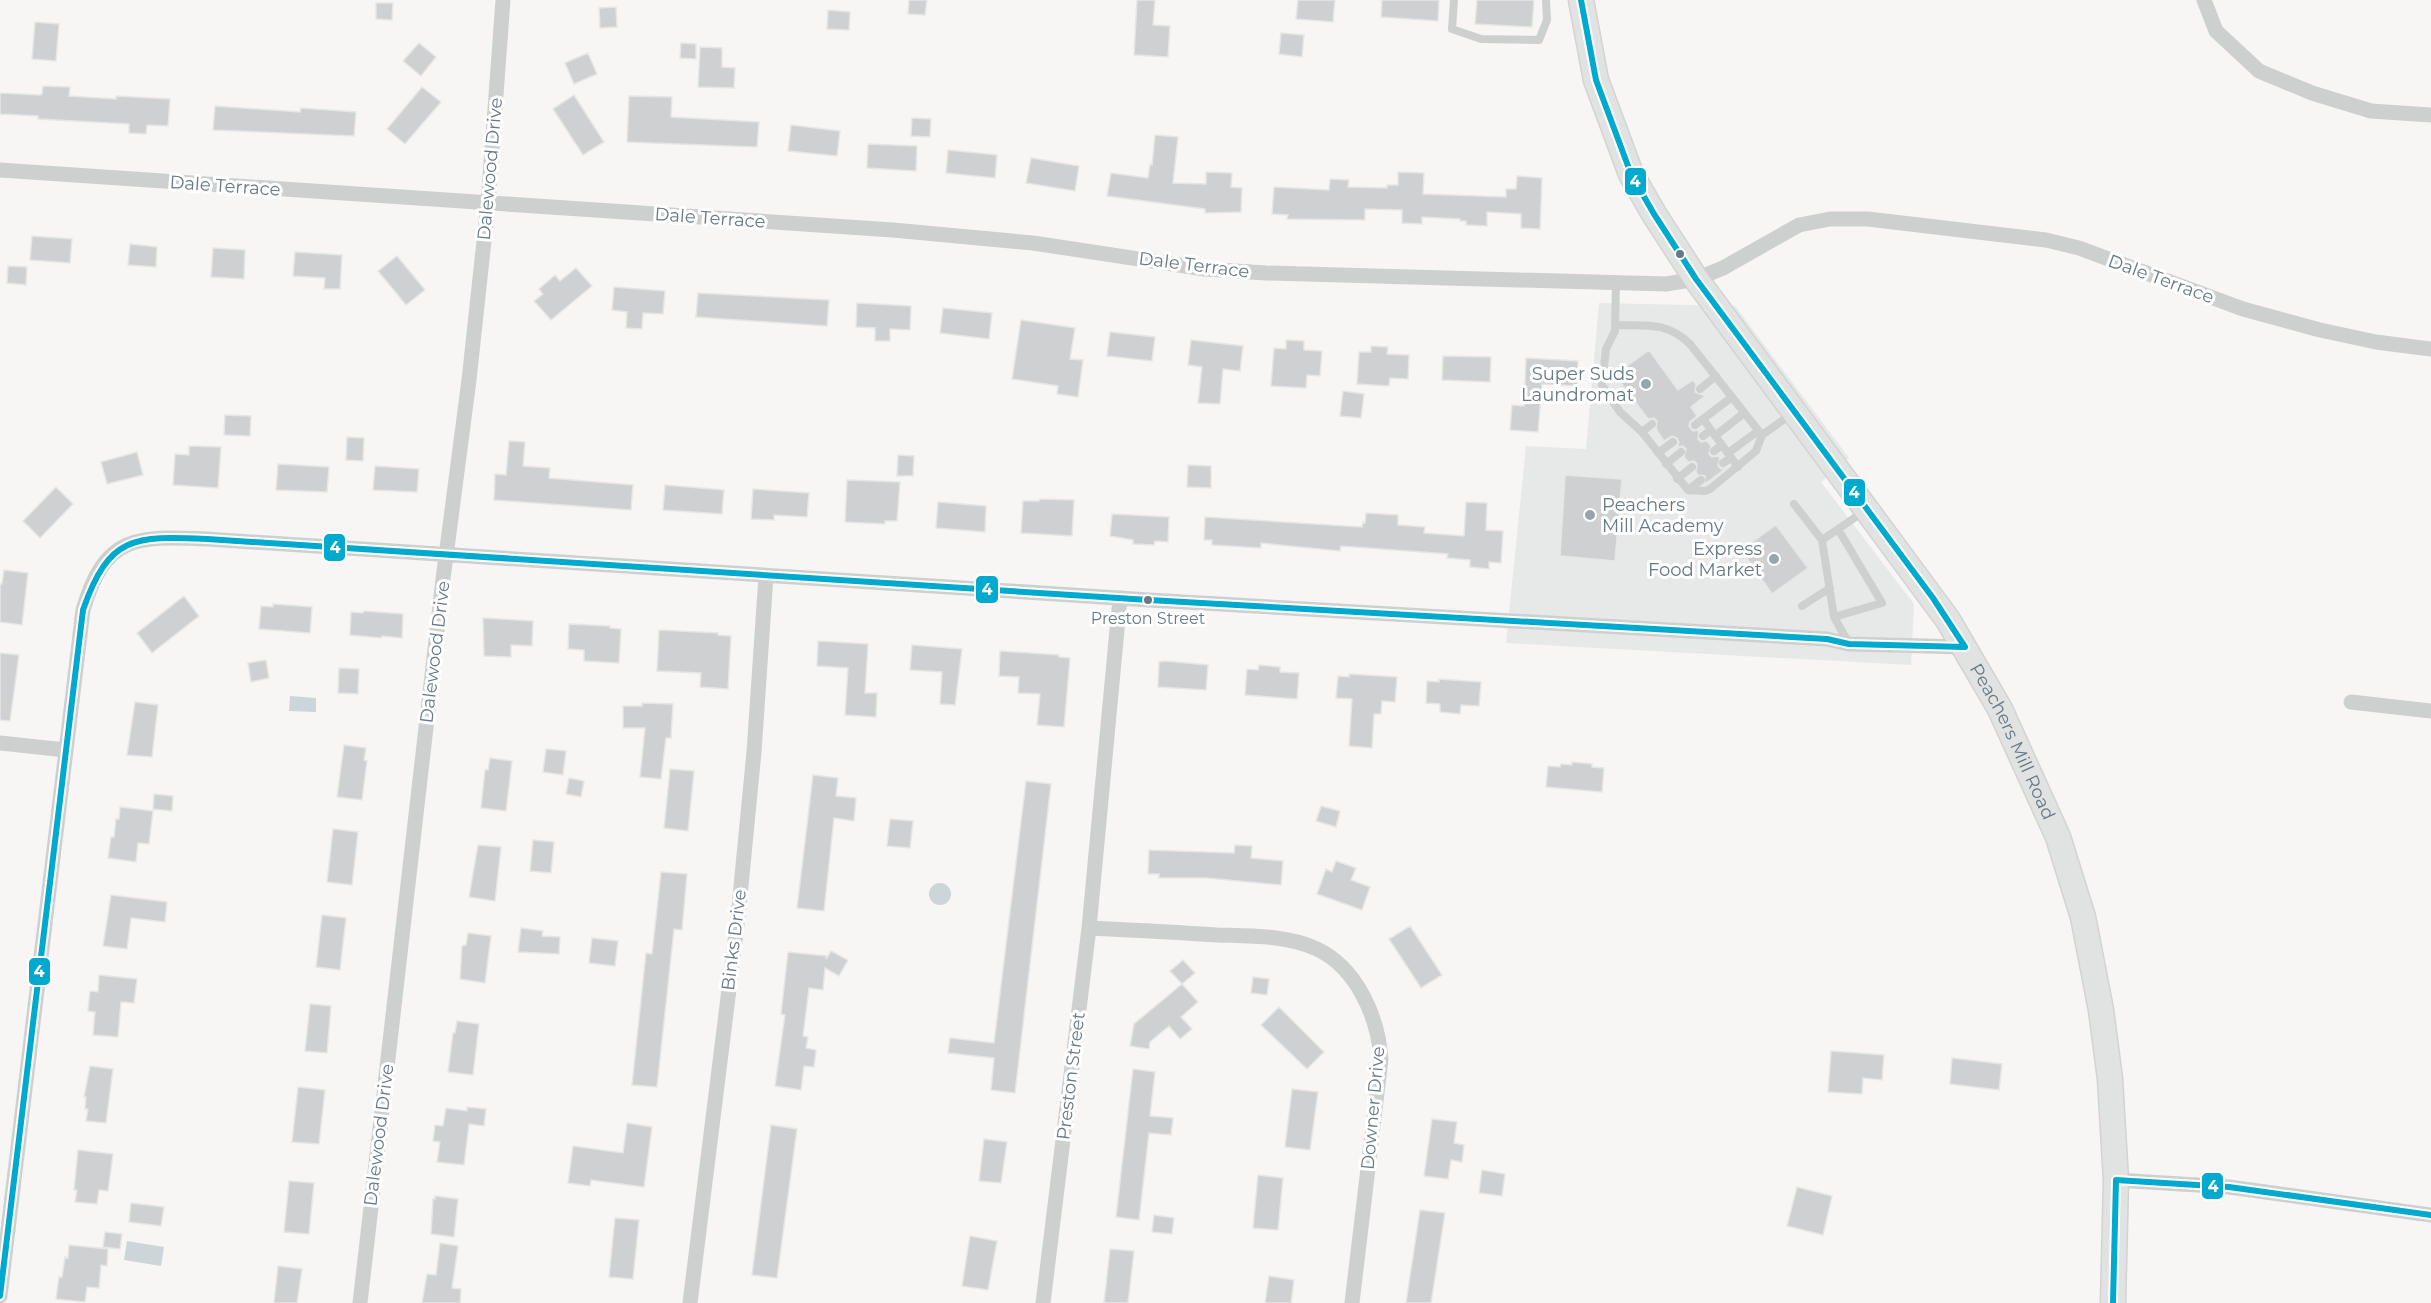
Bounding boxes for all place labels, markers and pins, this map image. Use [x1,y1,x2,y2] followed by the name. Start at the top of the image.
[1674,248,1686,260] unlabelled marker
[1521,363,1634,406] place label: Super Suds Laundromat
[1639,377,1653,391] marker: Super Suds Laundromat
[1602,494,1724,537] place label: Peachers Mill Academy
[1583,508,1597,522] marker: Peachers Mill Academy
[1648,538,1762,581] place label: Express Food Market
[1767,552,1781,566] marker: Express Food Market
[1142,594,1154,606] marker: Preston Street
[1091,609,1206,628] place label: Preston Street

